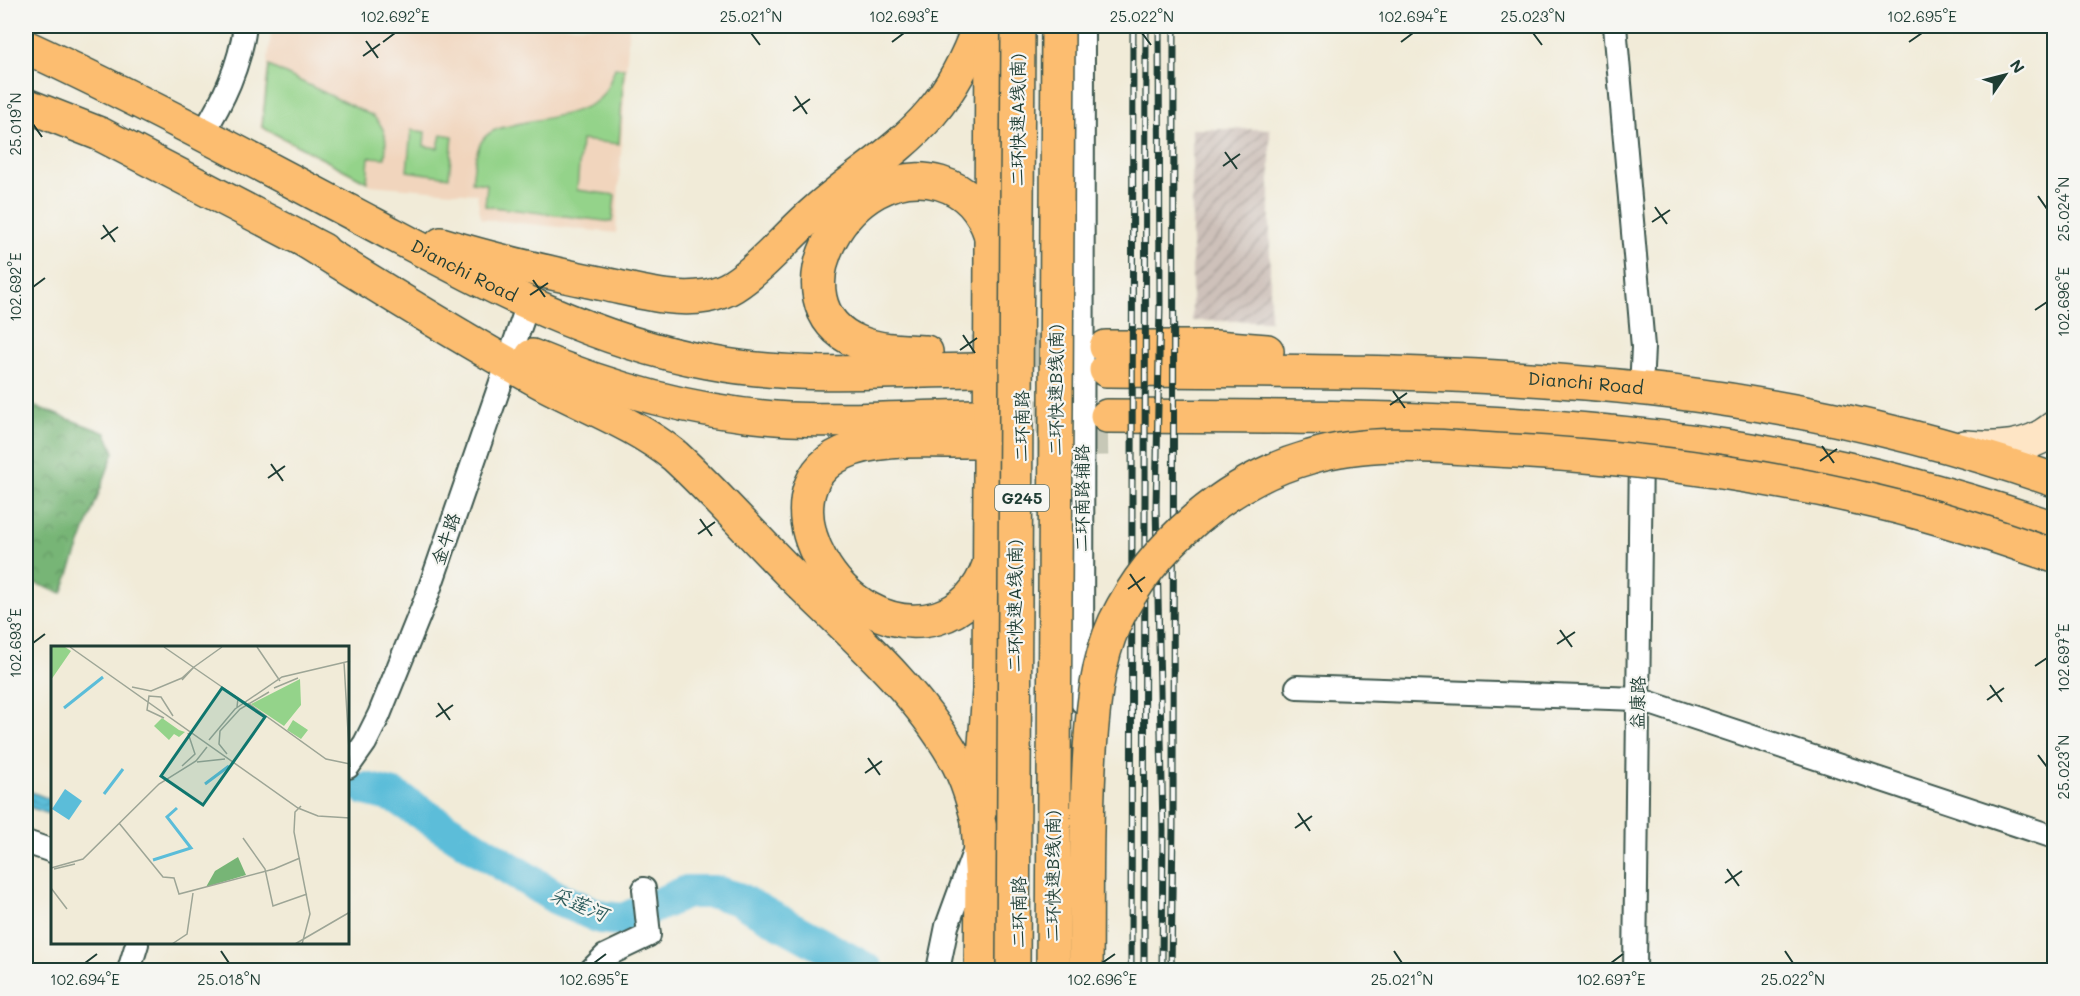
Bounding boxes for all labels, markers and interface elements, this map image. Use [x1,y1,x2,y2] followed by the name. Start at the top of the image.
[360,6,430,26] text: 102.692°E
[720,6,782,26] text: 25.021°N
[869,6,939,26] text: 102.693°E
[1110,6,1174,26] text: 25.022°N
[1378,6,1448,26] text: 102.694°E
[1501,6,1565,26] text: 25.023°N
[1887,6,1957,26] text: 102.695°E
[1975,45,2035,105] north arrow
[1005,54,1029,186] street label: 二环快速A线(南)
[2006,55,2030,77] text: N
[5,92,25,156] text: 25.019°N
[2053,177,2073,241] text: 25.024°N
[407,233,521,307] street label: Dianchi Road
[5,252,25,322] text: 102.692°E
[2053,267,2073,337] text: 102.696°E
[1043,324,1067,456] street label: 二环快速B线(南)
[1527,366,1645,400] street label: Dianchi Road
[1009,390,1033,462] street label: 二环南路
[1069,444,1093,552] street label: 二环南路辅路
[995,485,1049,511] road number: G245
[425,509,465,568] street label: 金牛路
[1002,540,1026,672] street label: 二环快速A线(南)
[5,608,25,678] text: 102.693°E
[2053,623,2073,693] text: 102.697°E
[51,646,350,945] inset map
[1625,676,1649,730] street label: 益康路
[2053,735,2073,799] text: 25.023°N
[1040,810,1064,942] street label: 二环快速B线(南)
[1006,876,1030,948] street label: 二环南路
[547,880,615,927] water label: 采莲河
[50,969,120,989] text: 102.694°E
[197,969,261,989] text: 25.018°N
[559,969,629,989] text: 102.695°E
[1067,969,1137,989] text: 102.696°E
[1371,969,1433,989] text: 25.021°N
[1576,969,1646,989] text: 102.697°E
[1761,969,1825,989] text: 25.022°N

